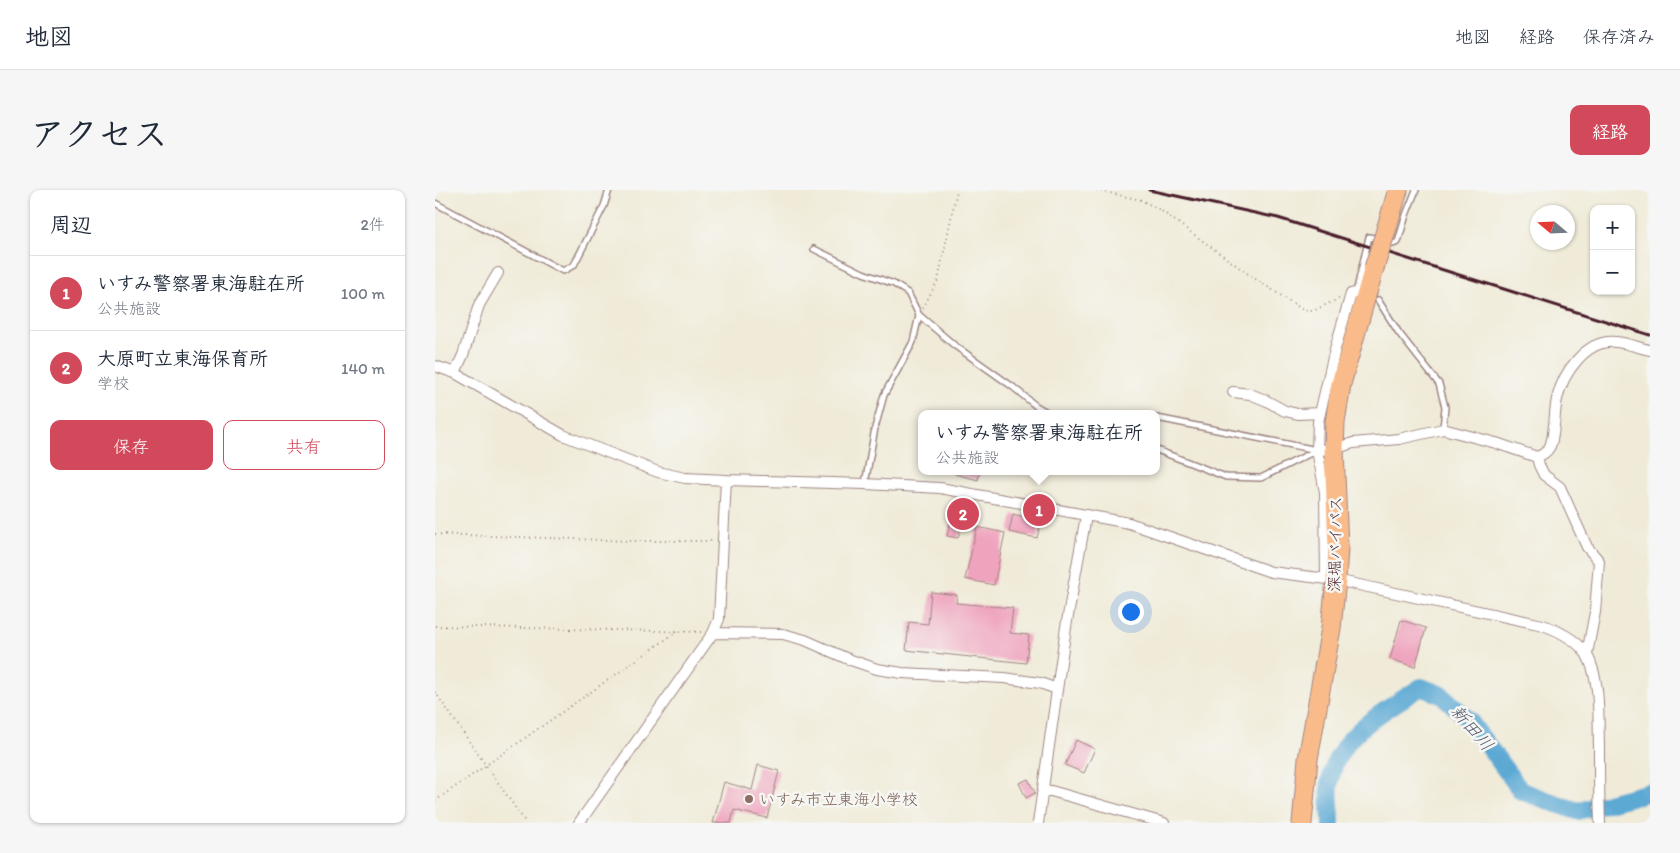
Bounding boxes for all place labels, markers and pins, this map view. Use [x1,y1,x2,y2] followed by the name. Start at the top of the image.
[1023,491,1055,529] pin: 1
[947,495,979,533] pin: 2
[759,790,918,809] place label: いすみ市立東海小学校
[743,793,755,805] marker: いすみ市立東海小学校

